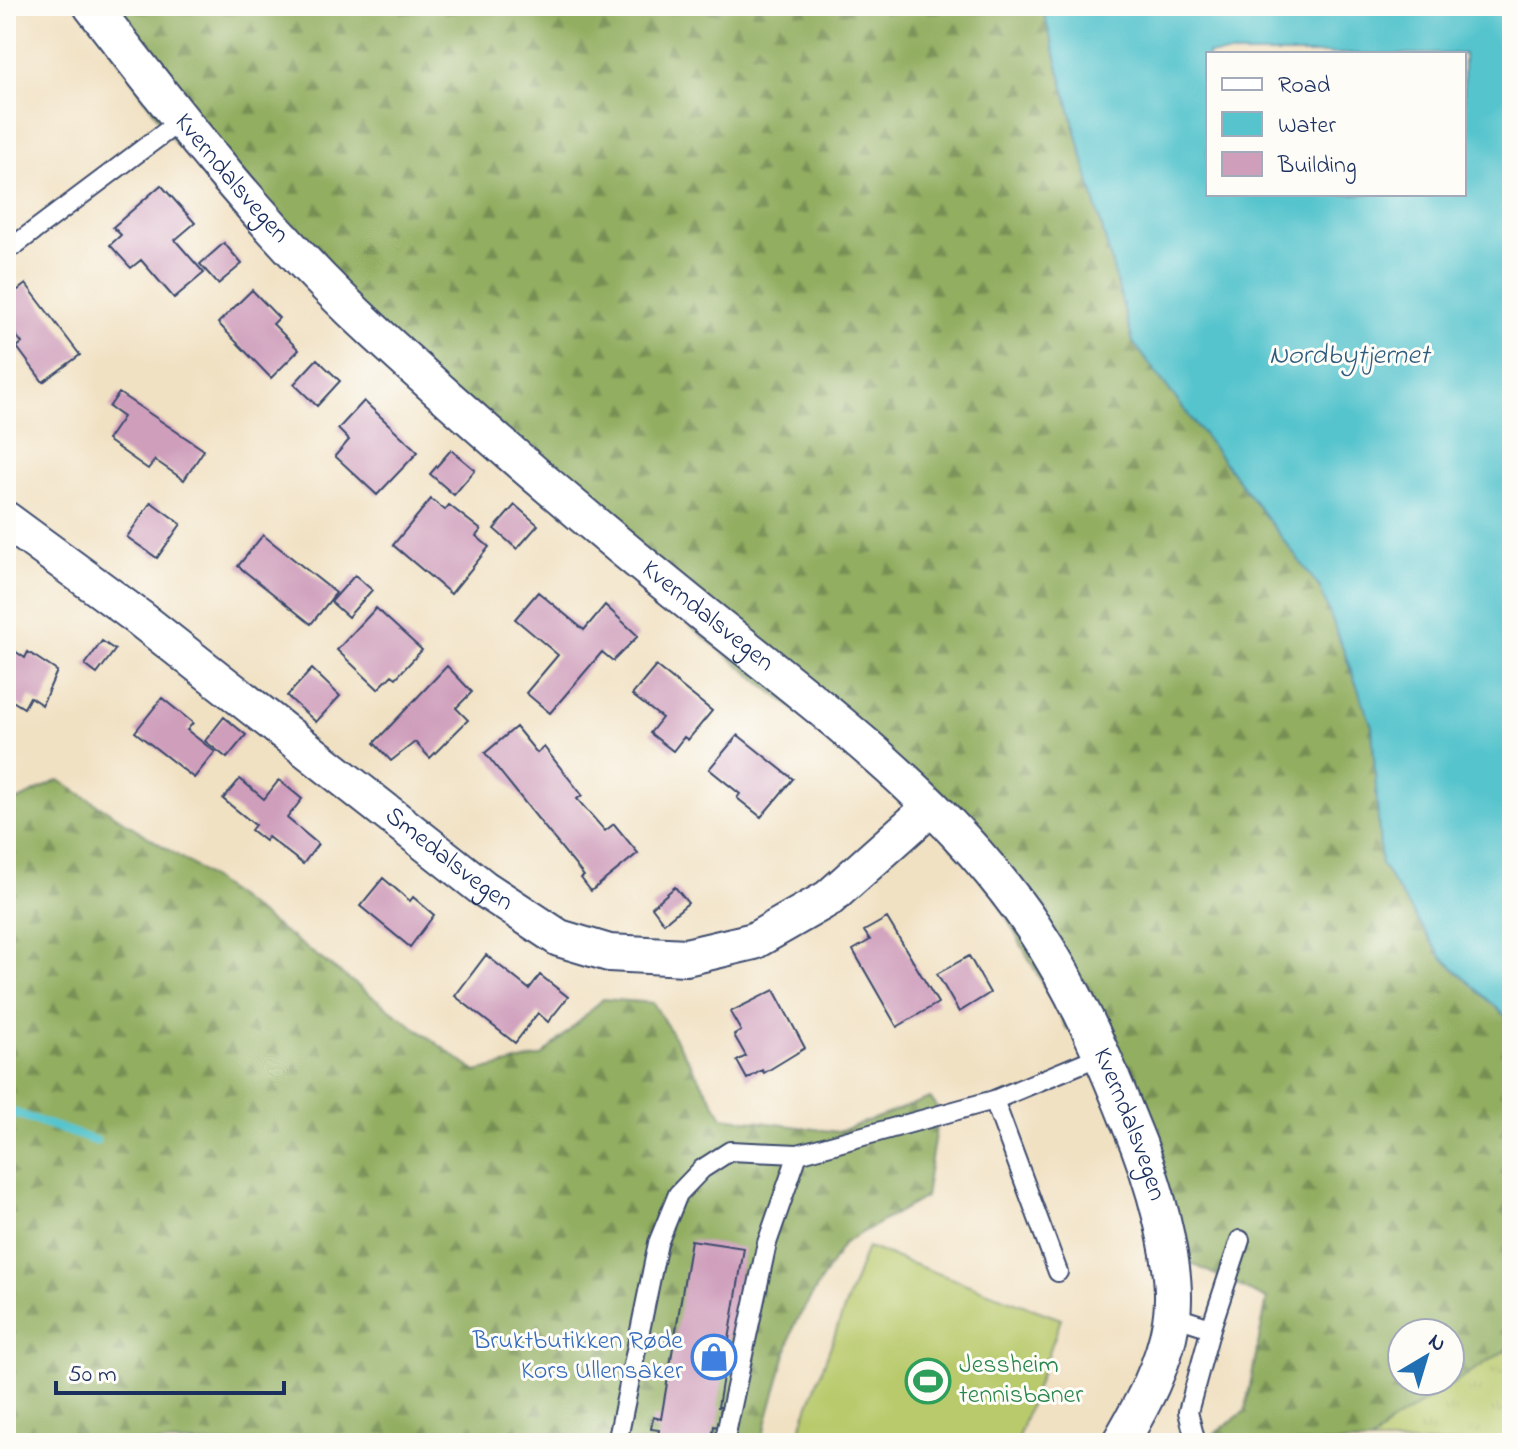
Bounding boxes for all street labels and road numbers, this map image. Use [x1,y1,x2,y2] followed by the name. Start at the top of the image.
[164,106,298,253] street label: Kverndalsvegen
[633,552,782,682] street label: Kverndalsvegen
[376,798,520,922] street label: Smedalsvegen
[1082,1042,1175,1206] street label: Kverndalsvegen

